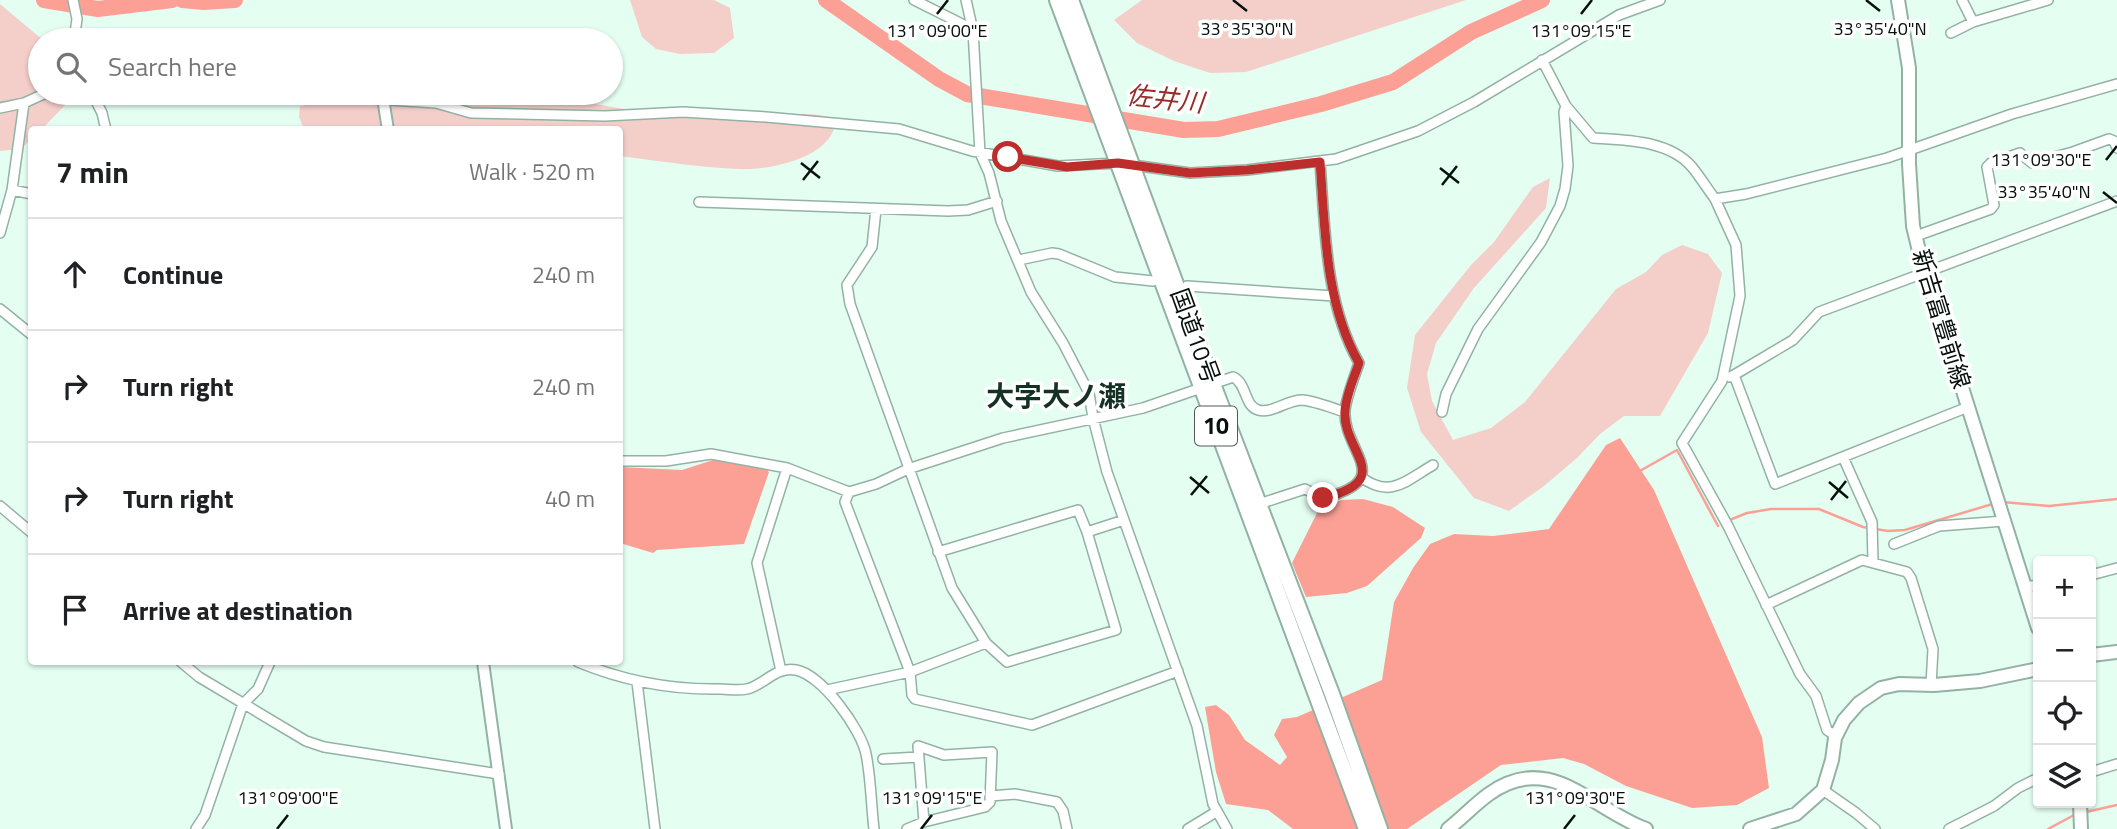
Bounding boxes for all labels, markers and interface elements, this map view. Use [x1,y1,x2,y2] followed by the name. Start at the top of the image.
[1200,15,1294,42] text: 33°35'30"N
[1833,15,1927,42] text: 33°35'40"N
[886,17,988,44] text: 131°09'00"E
[1530,17,1632,44] text: 131°09'15"E
[28,28,623,105] search box
[108,47,237,86] text: Search here
[52,48,90,86] icon: search
[1124,75,1209,122] water label: 佐井川
[992,141,1023,172] route start
[1990,146,2092,173] text: 131°09'30"E
[56,149,129,195] text: 7 min
[469,154,595,189] text: Walk · 520 m
[1997,178,2091,205] text: 33°35'40"N
[1904,245,1980,393] street label: 新吉富豊前線
[56,255,94,293] icon: ahead
[123,255,223,294] text: Continue
[532,257,595,292] text: 240 m
[1162,283,1230,388] street label: 国道10号
[56,367,94,405] icon: right
[123,367,234,406] text: Turn right
[532,369,595,404] text: 240 m
[986,374,1126,417] district label: 大字大ノ瀬
[1195,406,1237,446] road number: 10
[56,479,94,517] icon: right
[123,479,234,518] text: Turn right
[545,481,595,516] text: 40 m
[1307,482,1338,513] route end
[2033,556,2096,808] map controls
[2033,556,2096,619] button: +
[56,591,94,629] icon: arrive
[123,591,353,630] text: Arrive at destination
[2033,619,2096,682] button: −
[2033,682,2096,745] button: locate
[2033,745,2096,808] button: layers
[237,784,339,811] text: 131°09'00"E
[881,784,983,811] text: 131°09'15"E
[1524,784,1626,811] text: 131°09'30"E

